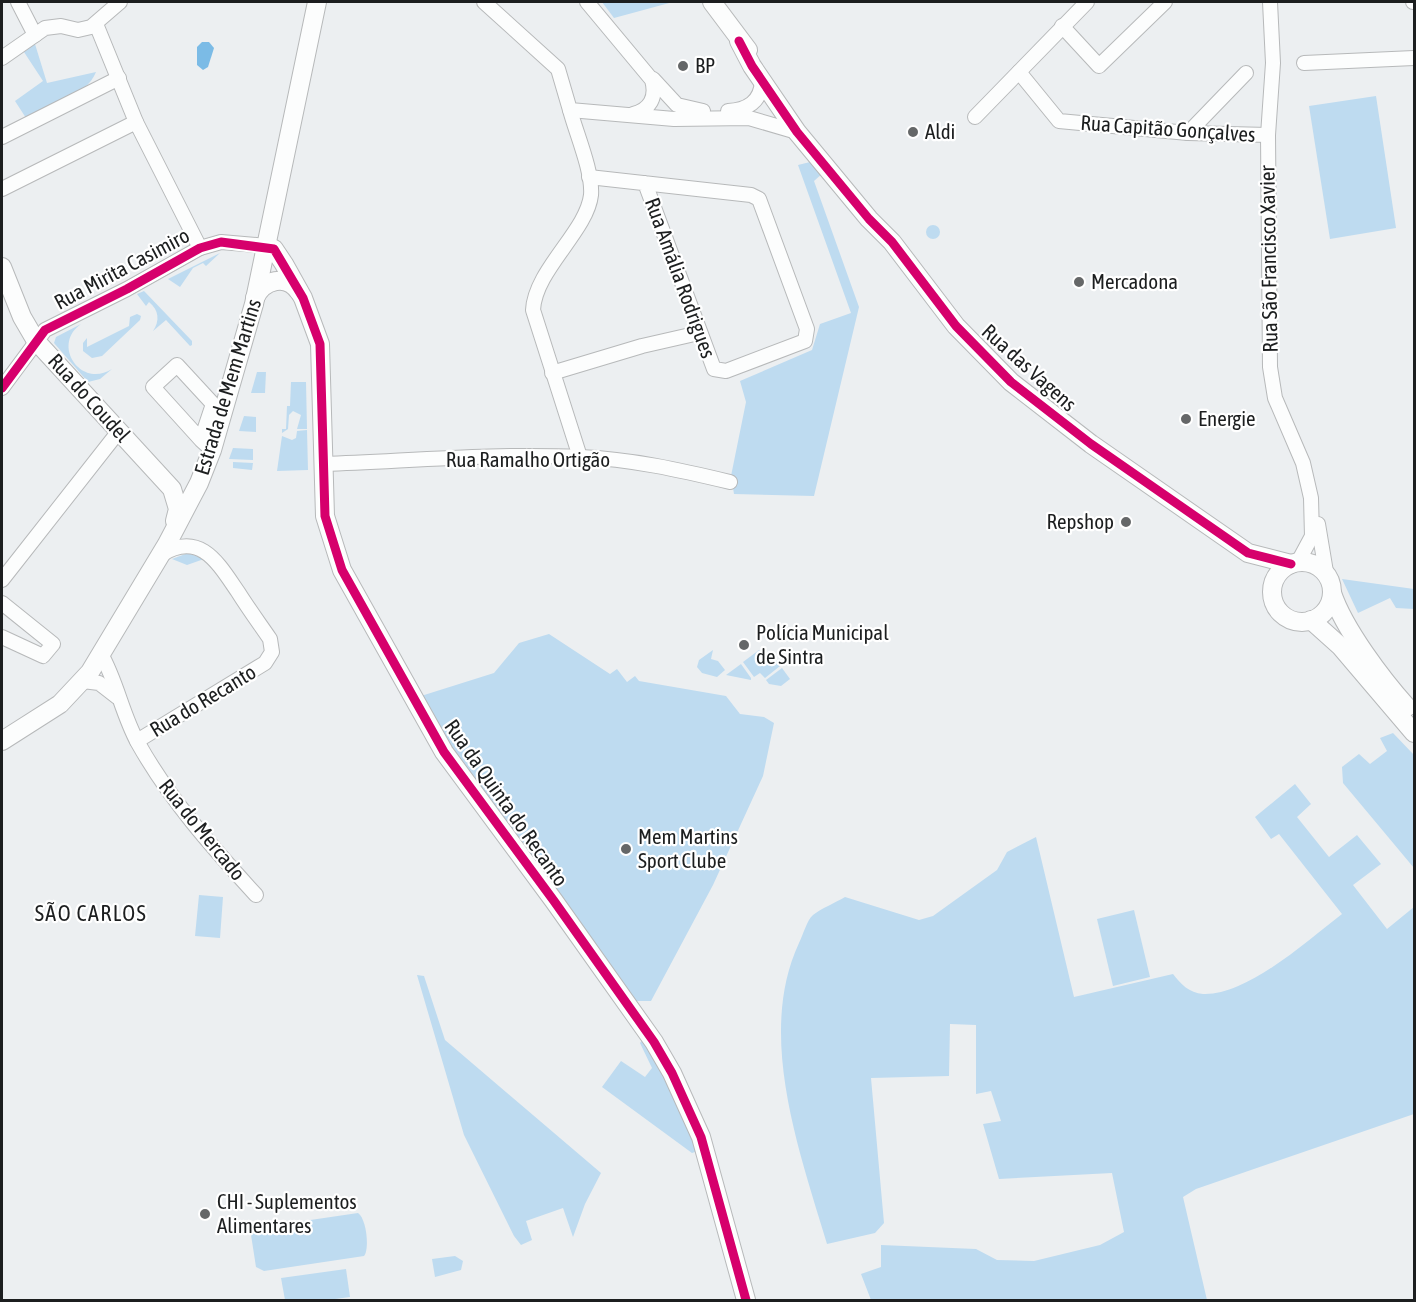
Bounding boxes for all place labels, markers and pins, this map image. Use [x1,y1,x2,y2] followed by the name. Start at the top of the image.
[695,53,715,77] place label: BP
[676,59,690,73] marker: BP
[925,119,955,143] place label: Aldi
[906,125,920,139] marker: Aldi
[1091,269,1178,293] place label: Mercadona
[1072,275,1086,289] marker: Mercadona
[1198,406,1256,430] place label: Energie
[1179,412,1193,426] marker: Energie
[1047,509,1114,533] place label: Repshop
[1119,515,1133,529] marker: Repshop
[756,620,889,668] place label: Polícia Municipal de Sintra
[737,638,751,652] marker: Polícia Municipal de Sintra
[638,824,738,872] place label: Mem Martins Sport Clube
[619,842,633,856] marker: Mem Martins Sport Clube
[217,1189,357,1237] place label: CHI - Suplementos Alimentares
[198,1207,212,1221] marker: CHI - Suplementos Alimentares

